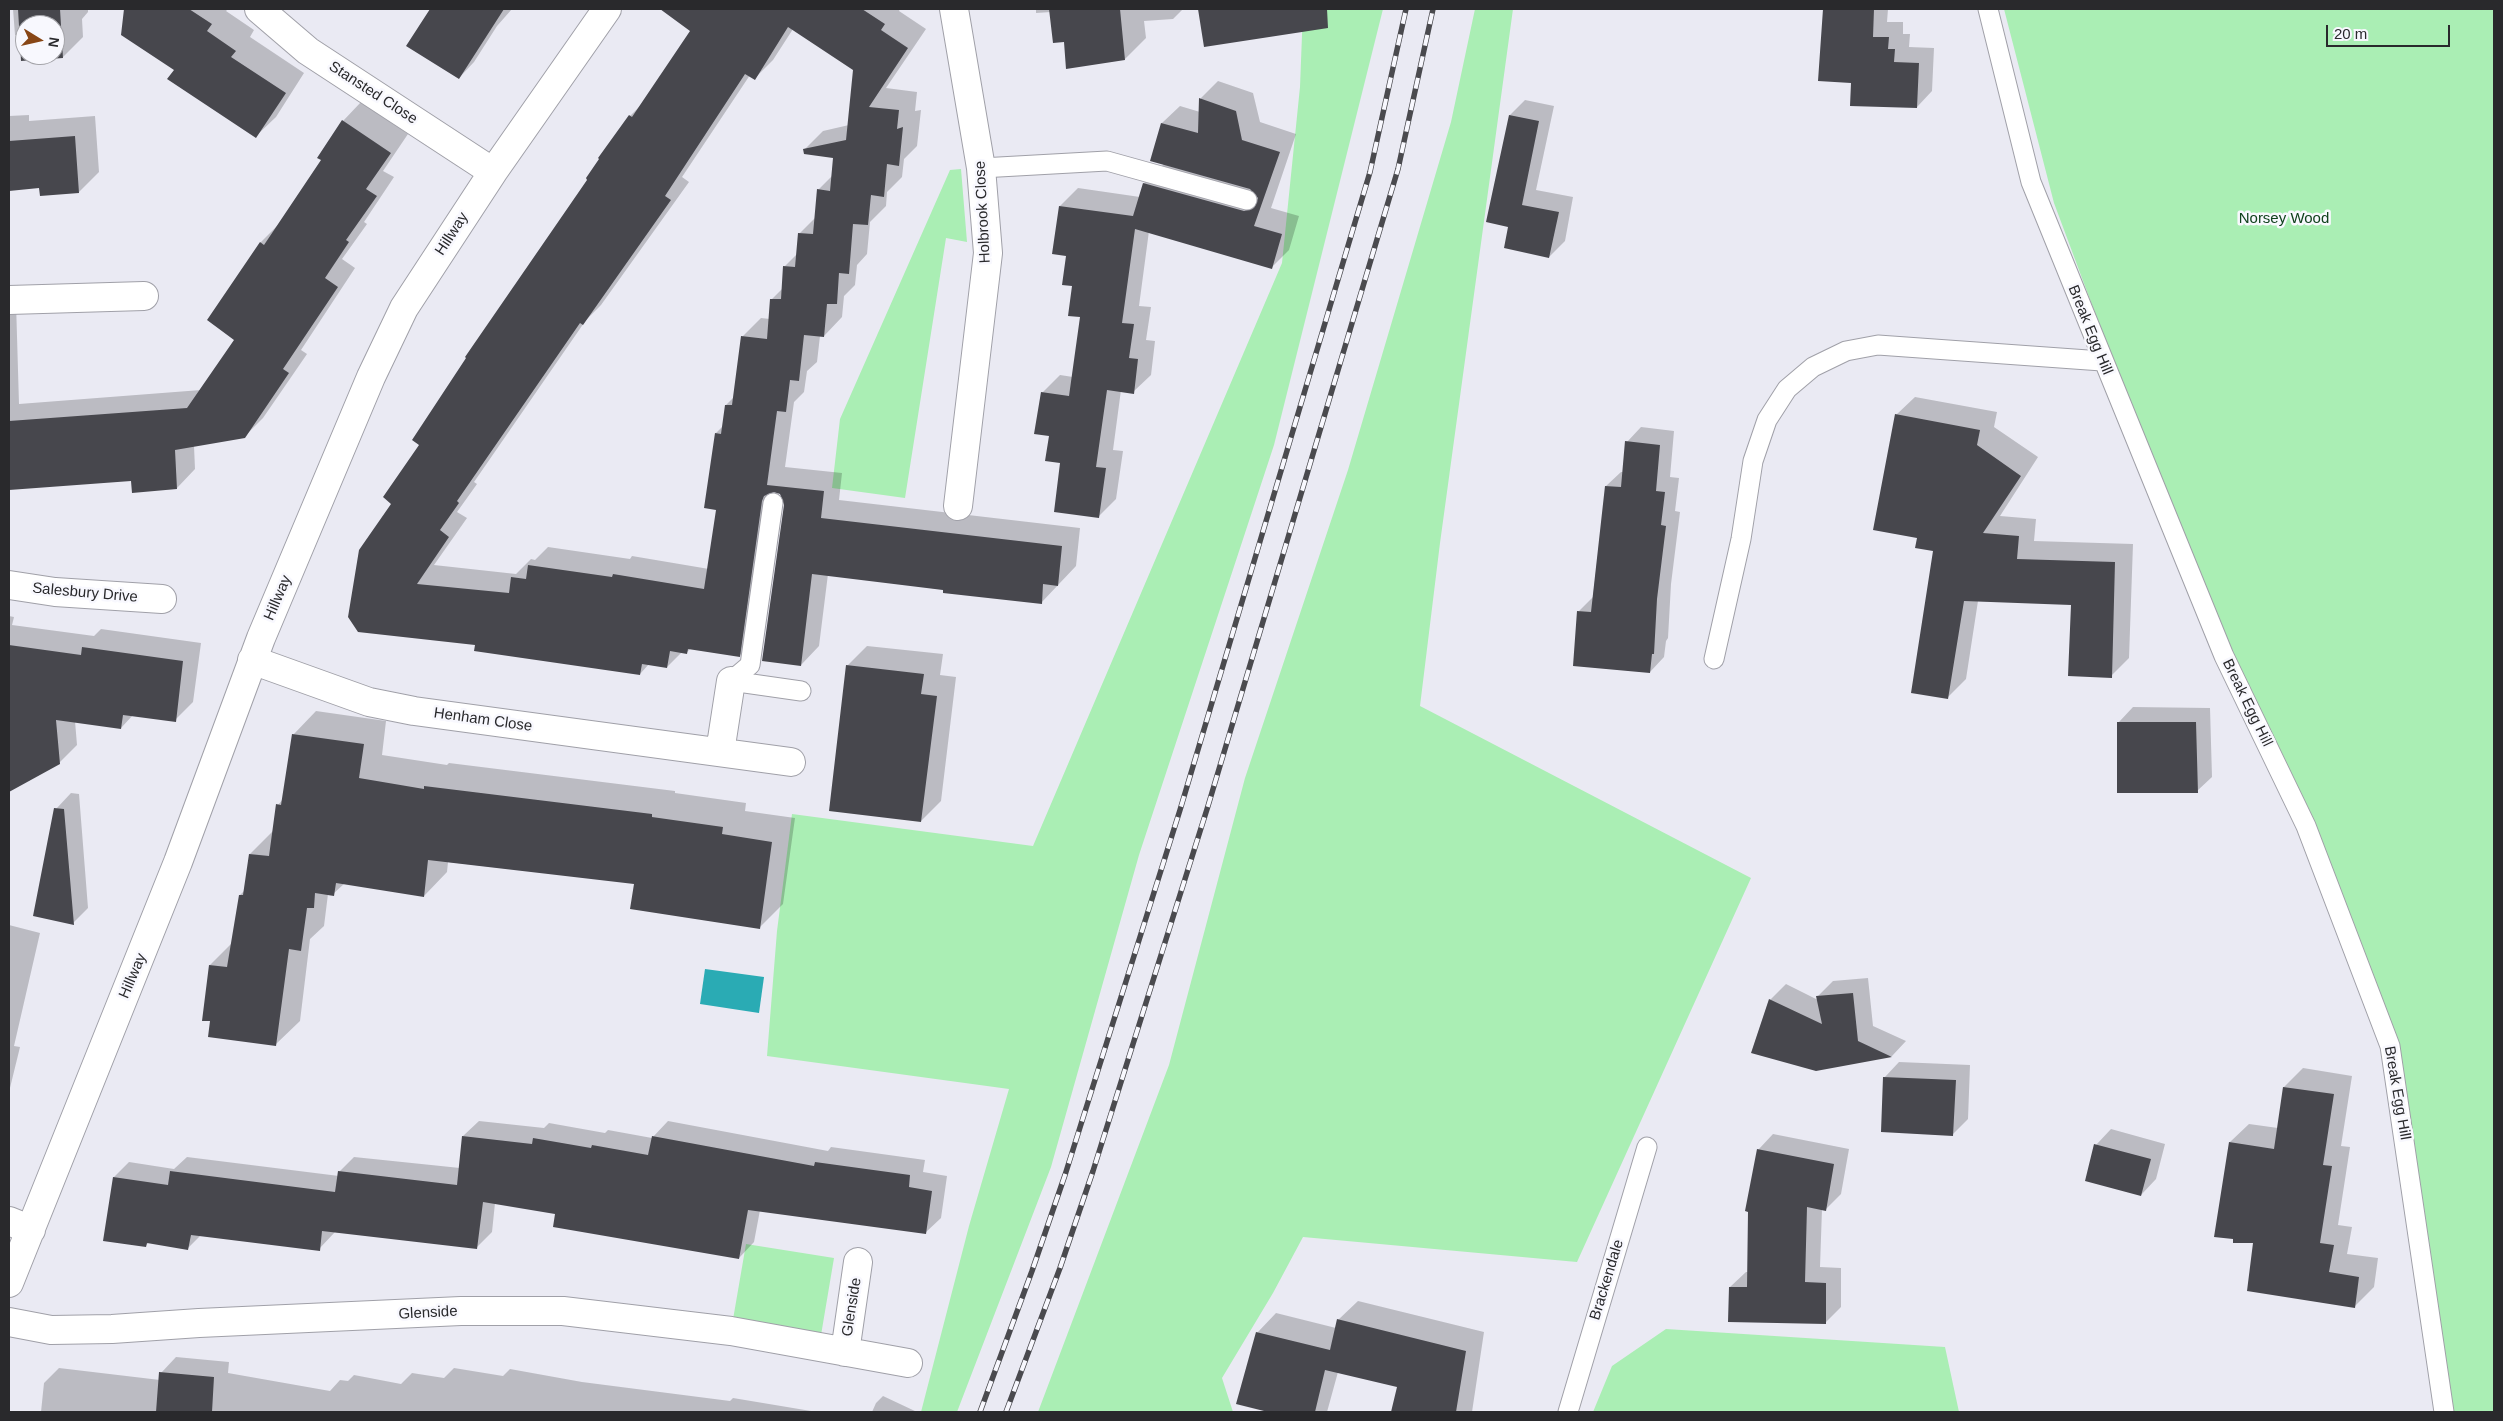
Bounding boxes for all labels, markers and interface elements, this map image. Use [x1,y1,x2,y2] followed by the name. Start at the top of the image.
[15,15,65,65] north arrow
[2328,15,2452,47] scale bar
[2334,25,2367,42] text: 20 m
[45,36,63,48] text: N
[325,58,421,128] street label: Stansted Close
[971,160,995,264] street label: Holbrook Close
[432,209,472,259] street label: Hillway
[2239,210,2329,228] park label: Norsey Wood
[2064,283,2116,377] street label: Break Egg Hill
[260,573,296,623] street label: Hillway
[31,579,139,607] street label: Salesbury Drive
[2218,656,2276,750] street label: Break Egg Hill
[433,704,533,736] street label: Henham Close
[115,951,151,1001] street label: Hillway
[2380,1045,2414,1141] street label: Break Egg Hill
[1586,1237,1628,1323] street label: Brackendale
[838,1276,866,1338] street label: Glenside
[398,1302,458,1324] street label: Glenside

